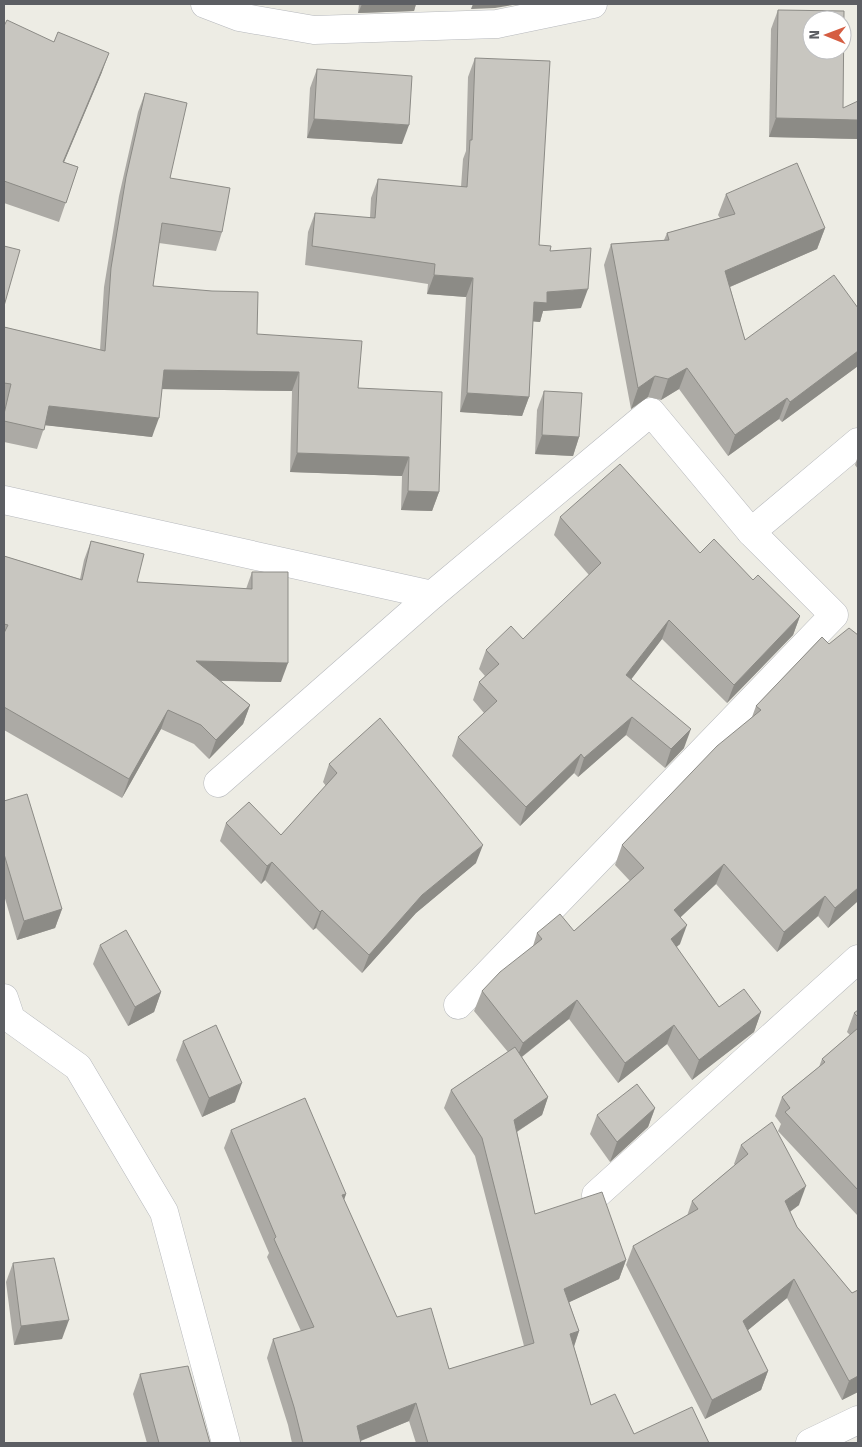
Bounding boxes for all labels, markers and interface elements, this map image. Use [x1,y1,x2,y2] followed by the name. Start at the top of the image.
[802,10,852,60] north arrow
[806,30,823,40] text: N

